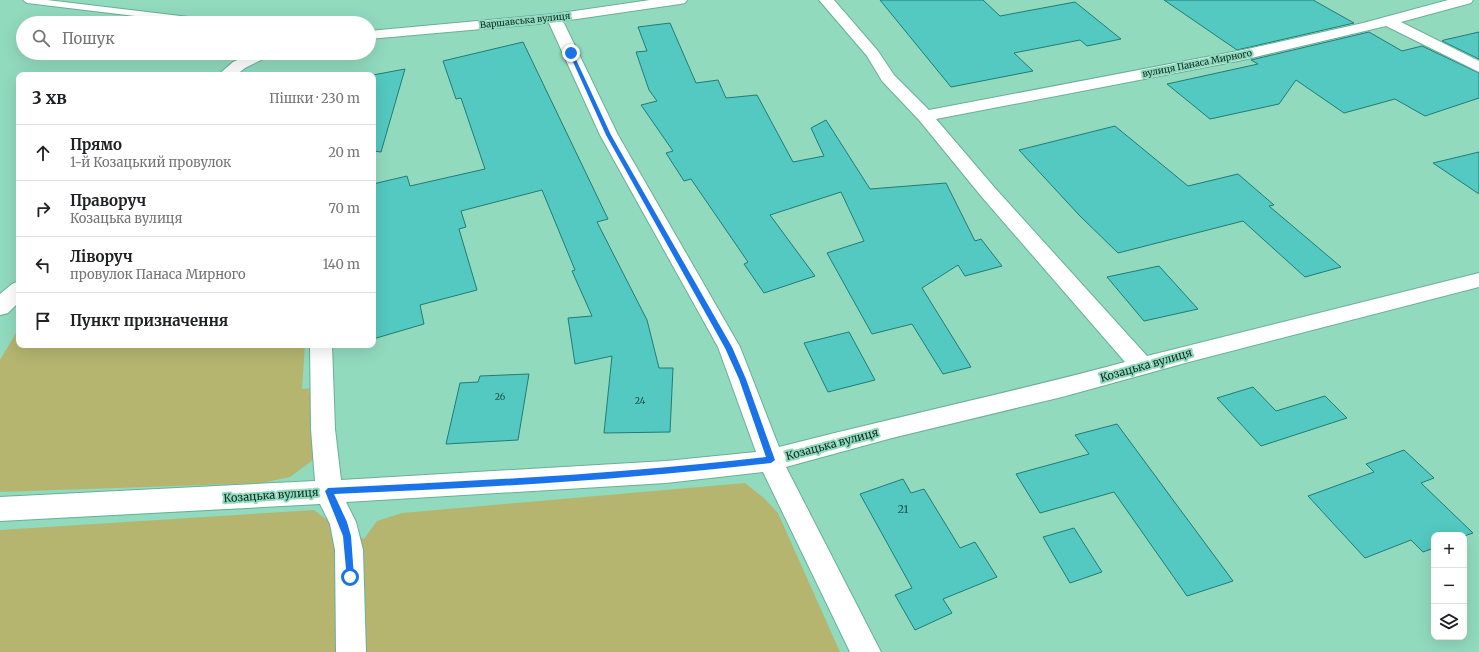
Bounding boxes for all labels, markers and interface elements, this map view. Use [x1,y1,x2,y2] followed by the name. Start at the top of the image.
[479,10,571,30] street label: Варшавська вулиця
[16,16,376,60] search box
[30,27,52,49] icon: search
[62,29,115,48] text: Пошук
[562,44,580,62] route end
[1141,47,1253,79] street label: вулиця Панаса Мирного
[32,87,67,109] text: 3 хв
[269,90,360,107] text: Пішки · 230 m
[70,135,122,154] text: Прямо
[32,142,54,164] icon: ahead
[328,144,360,161] text: 20 m
[70,154,231,171] text: 1-й Козацький провулок
[70,191,146,210] text: Праворуч
[32,198,54,220] icon: right
[329,200,360,217] text: 70 m
[70,210,182,227] text: Козацька вулиця
[70,247,133,266] text: Ліворуч
[32,254,54,276] icon: left
[323,256,360,273] text: 140 m
[70,266,246,283] text: провулок Панаса Мирного
[32,310,54,332] icon: arrive
[70,311,228,330] text: Пункт призначення
[1098,345,1194,385] street label: Козацька вулиця
[495,391,506,402] house number: 26
[635,395,646,406] house number: 24
[784,425,880,463] street label: Козацька вулиця
[223,485,319,505] street label: Козацька вулиця
[897,502,909,516] house number: 21
[1431,532,1467,640] map controls
[1431,532,1467,568] button: +
[341,568,359,586] route start
[1431,568,1467,604] button: −
[1431,604,1467,640] button: layers

